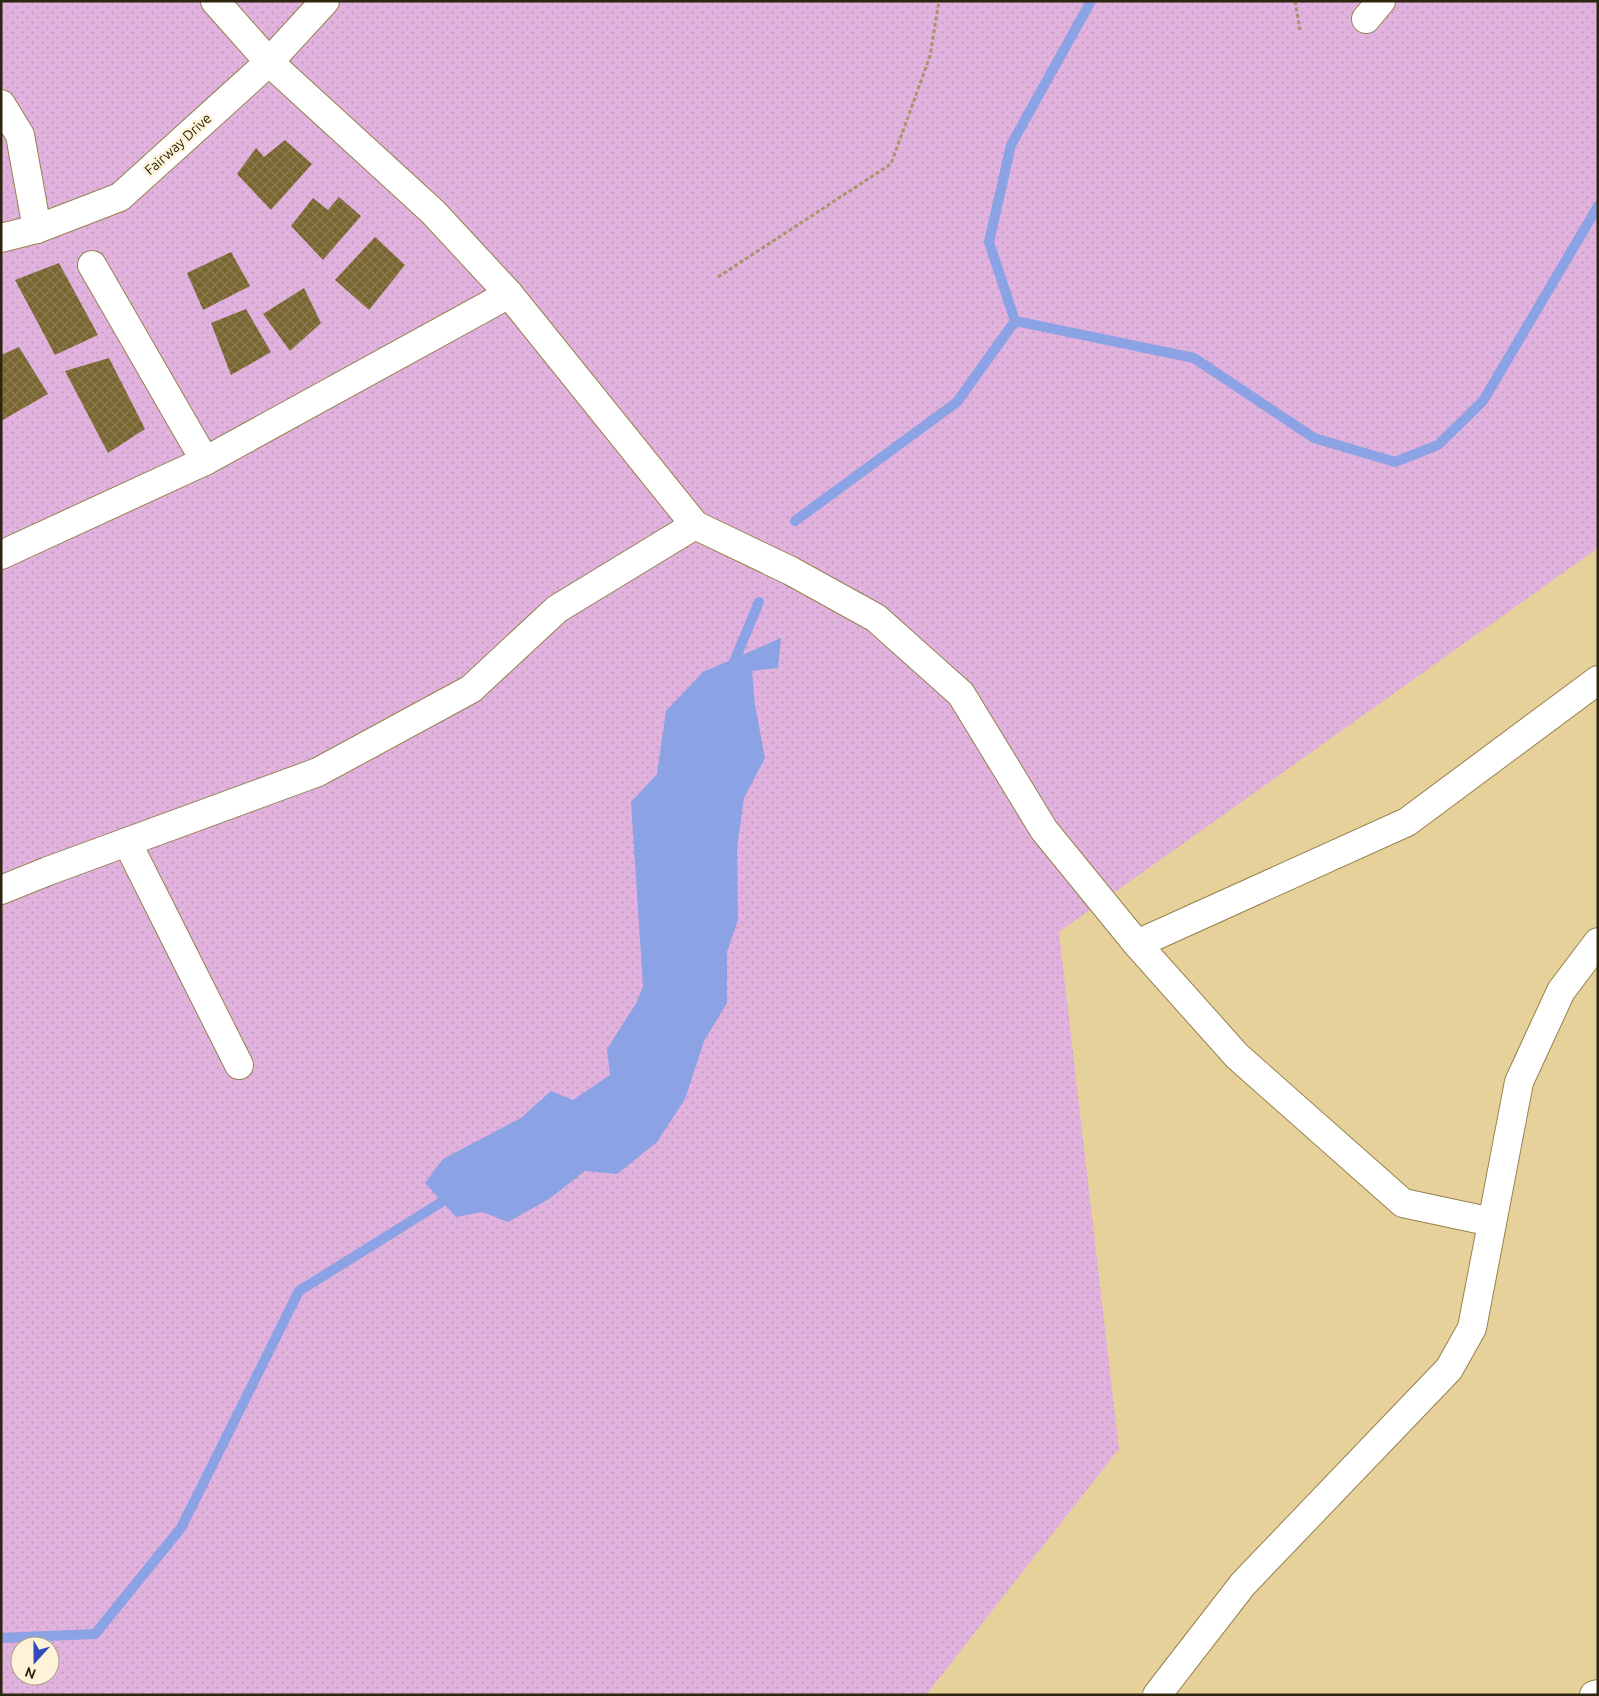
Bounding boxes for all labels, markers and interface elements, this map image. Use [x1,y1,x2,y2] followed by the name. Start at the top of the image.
[141,110,215,178] street label: Fairway Drive
[10,1636,60,1686] north arrow
[23,1664,38,1682] text: N

